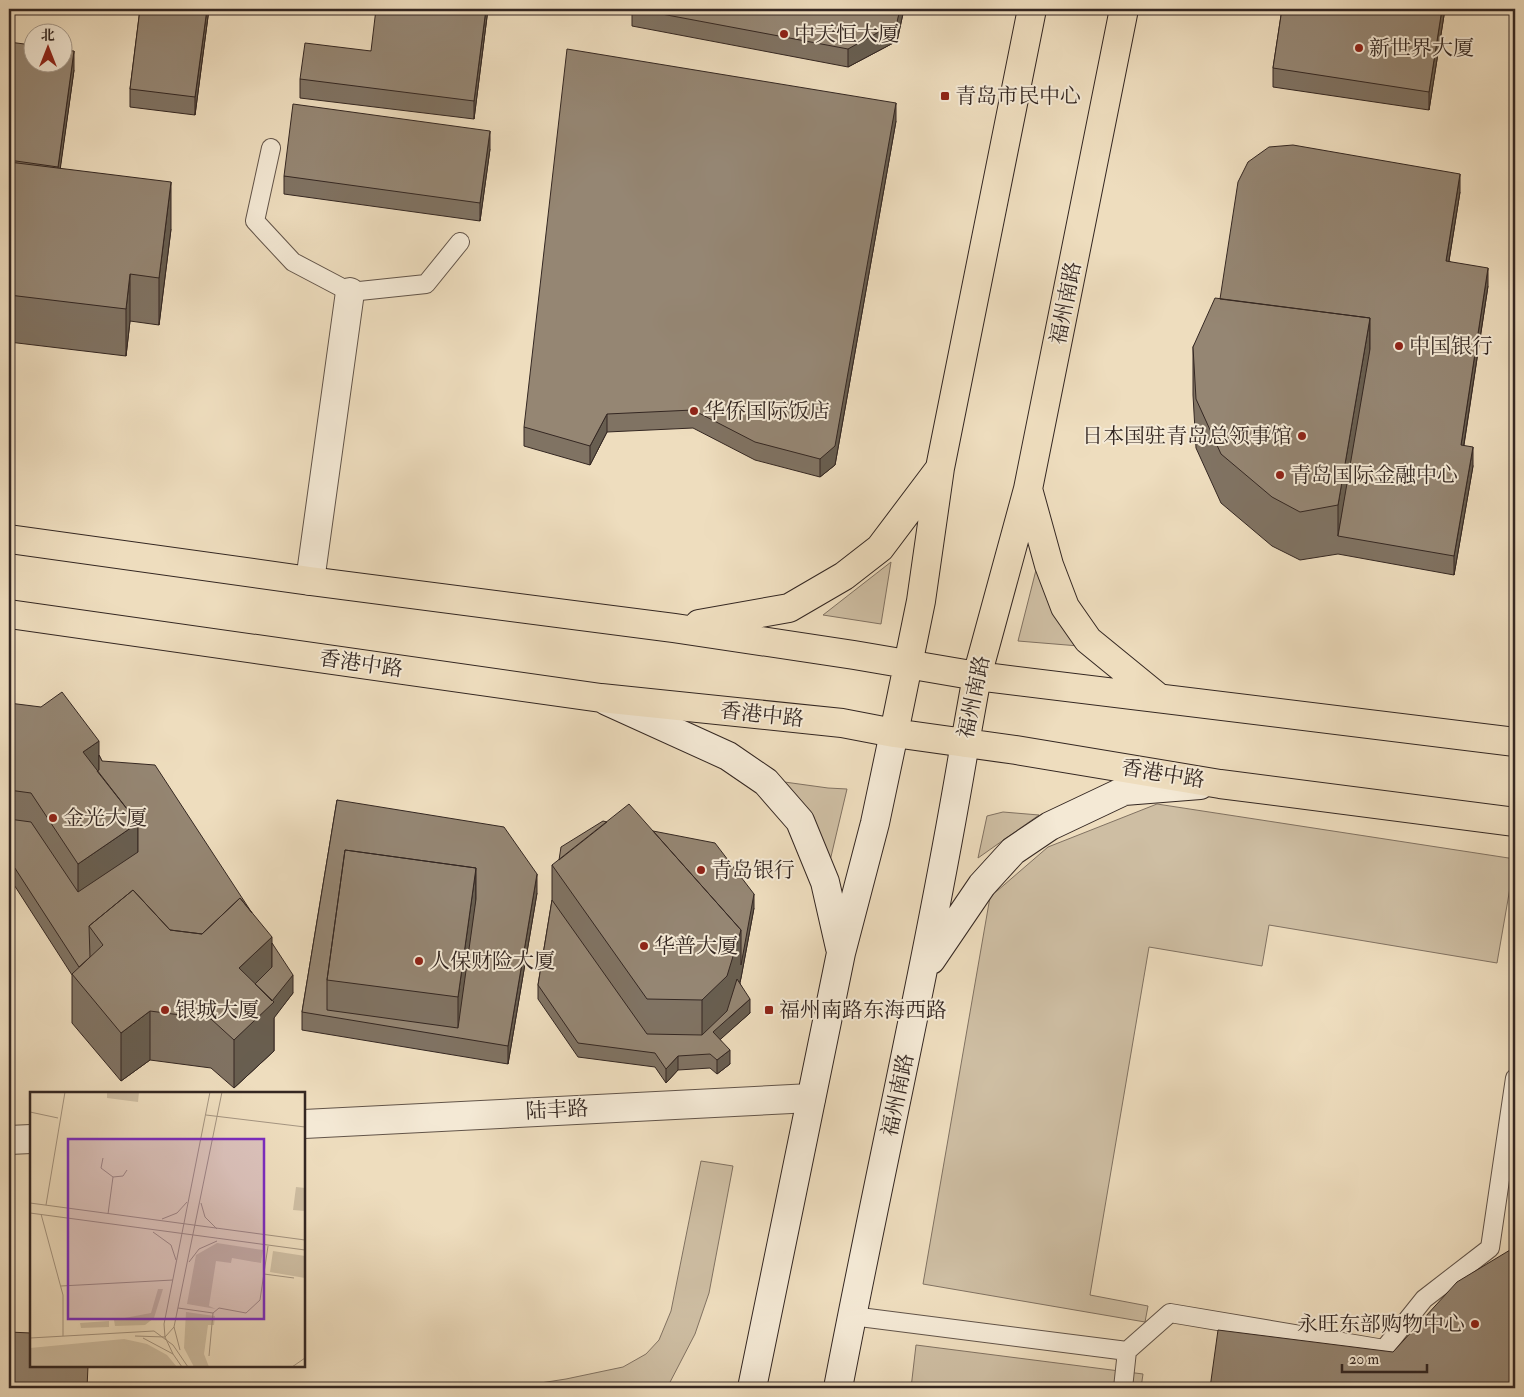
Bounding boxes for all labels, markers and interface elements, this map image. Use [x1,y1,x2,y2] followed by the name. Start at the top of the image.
[794,21,899,48] place label: 中天恒大厦
[22,22,72,72] north arrow
[41,27,55,44] text: 北
[778,28,790,40] marker: 中天恒大厦
[1369,35,1474,62] place label: 新世界大厦
[1353,42,1365,54] marker: 新世界大厦
[955,83,1081,110] place label: 青岛市民中心
[939,90,951,102] marker: 青岛市民中心
[1045,259,1087,347] street label: 福州南路
[1409,333,1493,360] place label: 中国银行
[1393,340,1405,352] marker: 中国银行
[704,398,830,425] place label: 华侨国际饭店
[688,405,700,417] marker: 华侨国际饭店
[1082,423,1292,450] place label: 日本国驻青岛总领事馆
[1296,430,1308,442] marker: 日本国驻青岛总领事馆
[1290,462,1458,489] place label: 青岛国际金融中心
[1274,469,1286,481] marker: 青岛国际金融中心
[318,645,404,683] street label: 香港中路
[952,653,996,741] street label: 福州南路
[719,697,805,733] street label: 香港中路
[1119,754,1207,794] street label: 香港中路
[63,805,147,832] place label: 金光大厦
[47,812,59,824] marker: 金光大厦
[711,857,795,884] place label: 青岛银行
[695,864,707,876] marker: 青岛银行
[654,933,738,960] place label: 华普大厦
[638,940,650,952] marker: 华普大厦
[429,948,555,975] place label: 人保财险大厦
[413,955,425,967] marker: 人保财险大厦
[175,997,259,1024] place label: 银城大厦
[779,997,947,1024] place label: 福州南路东海西路
[159,1004,171,1016] marker: 银城大厦
[763,1004,775,1016] marker: 福州南路东海西路
[876,1051,920,1139] street label: 福州南路
[30,1092,305,1367] inset map
[525,1095,589,1125] street label: 陆丰路
[1297,1311,1465,1338] place label: 永旺东部购物中心
[1469,1318,1481,1330] marker: 永旺东部购物中心
[1342,1342,1426,1374] scale bar
[1349,1350,1379,1369] text: 20 m

